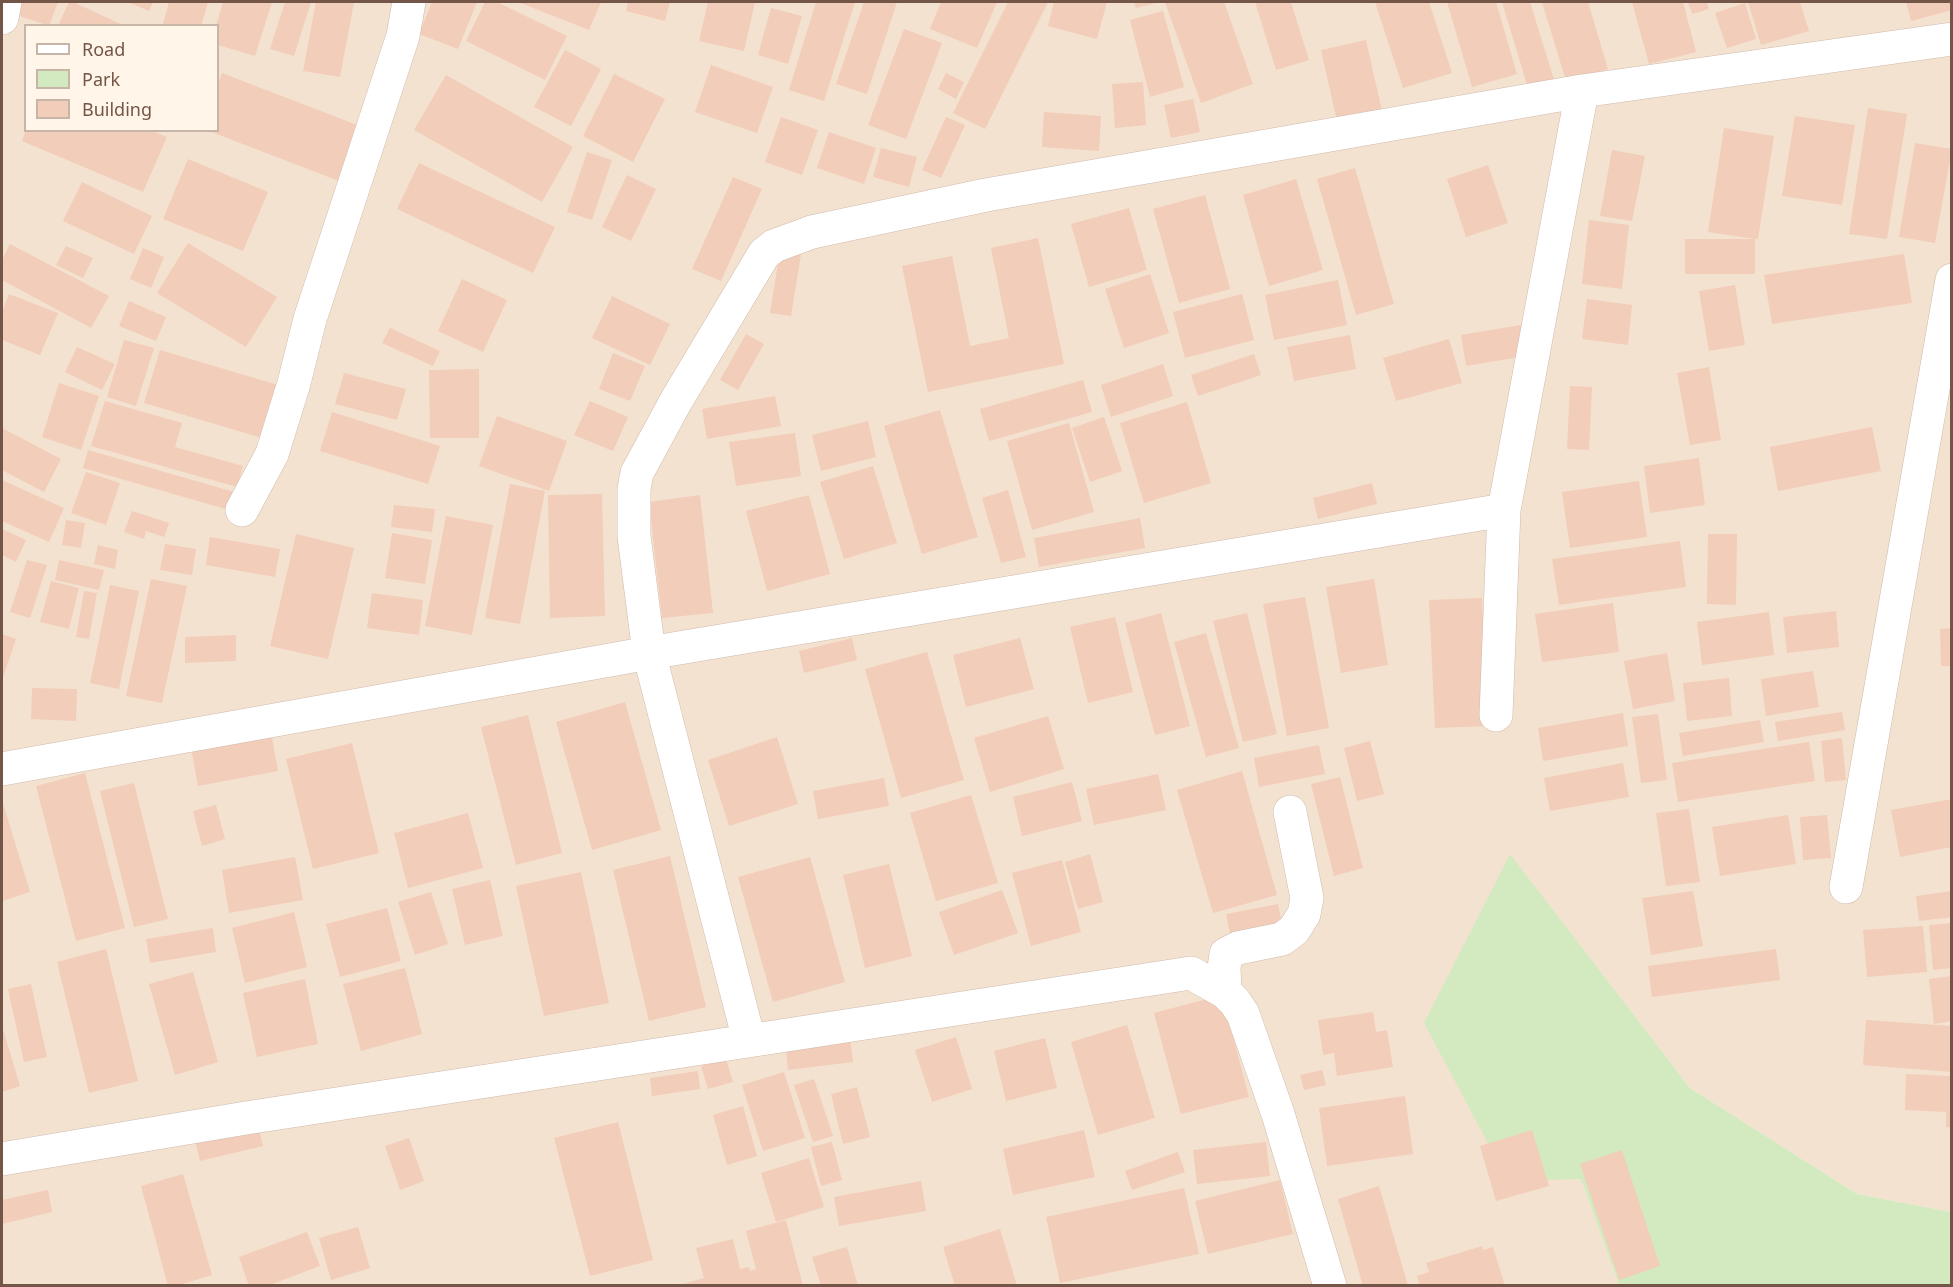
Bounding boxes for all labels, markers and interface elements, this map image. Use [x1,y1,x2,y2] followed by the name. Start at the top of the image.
[24,24,219,132] legend
[82,37,125,61] text: Road
[82,67,120,91] text: Park
[82,97,152,121] text: Building

